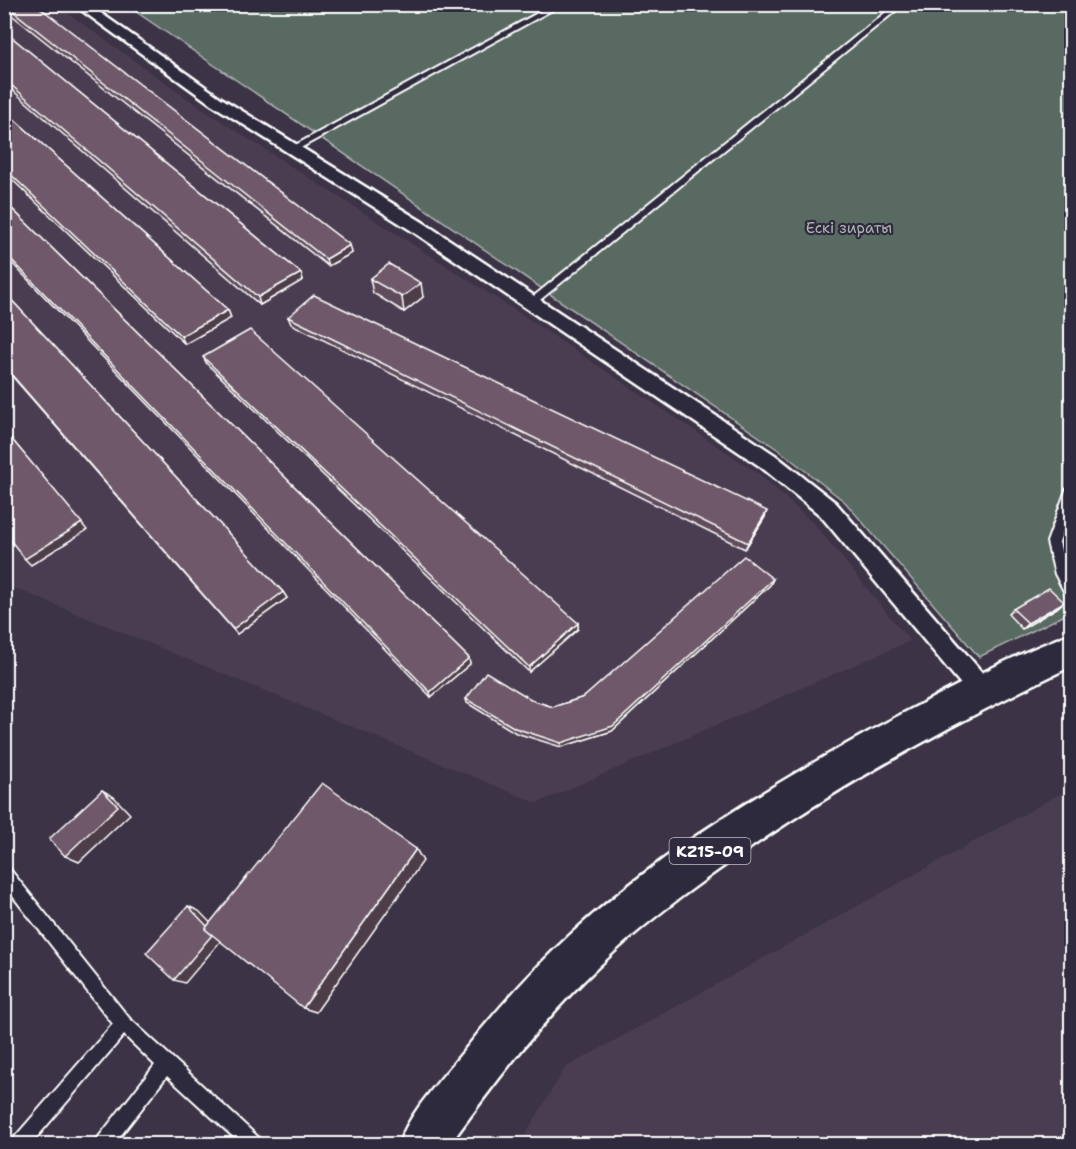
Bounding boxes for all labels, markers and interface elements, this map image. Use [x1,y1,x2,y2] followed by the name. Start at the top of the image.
[806,218,892,238] park label: Ескі зираты
[670,838,750,864] road number: KZ15-09

